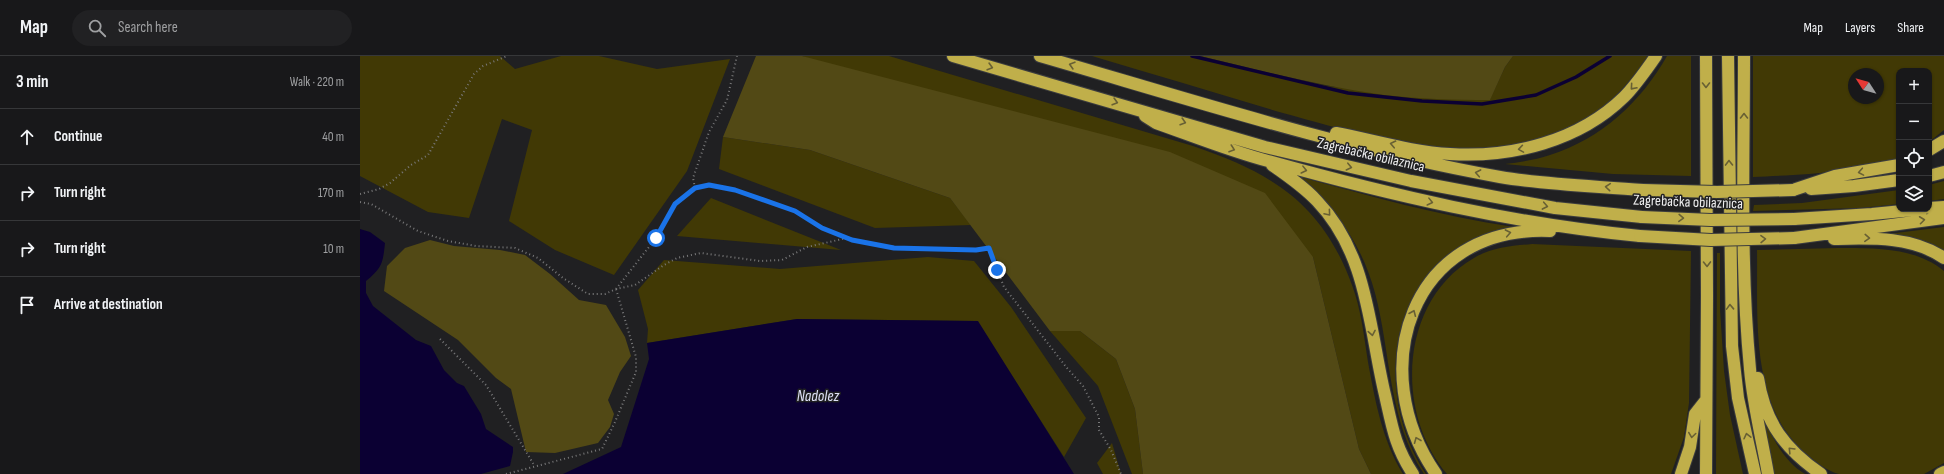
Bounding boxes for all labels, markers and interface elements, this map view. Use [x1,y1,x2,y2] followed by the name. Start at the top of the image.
[72,10,352,46] search box
[20,16,48,39] text: Map
[86,17,108,39] icon: search
[118,18,178,37] text: Search here
[1803,19,1823,36] text: Map
[1845,19,1875,36] text: Layers
[1897,19,1924,36] text: Share
[987,62,994,71] one-way arrow
[1069,62,1076,70] one-way arrow
[1848,68,1884,104] north arrow
[1896,68,1932,212] map controls
[1896,68,1932,104] button: +
[16,72,49,92] text: 3 min
[290,74,344,90] text: Walk · 220 m
[1630,82,1637,90] one-way arrow
[1702,82,1710,88] one-way arrow
[1112,97,1119,106] one-way arrow
[1896,104,1932,140] button: −
[1740,113,1748,119] one-way arrow
[1180,117,1187,126] one-way arrow
[16,126,38,148] icon: ahead
[54,127,103,146] text: Continue
[322,129,344,145] text: 40 m
[1315,133,1427,177] street label: Zagrebačka obilaznica
[1896,140,1932,176] button: locate
[1389,141,1396,149] one-way arrow
[1229,144,1236,153] one-way arrow
[1518,144,1524,153] one-way arrow
[1724,160,1733,166] one-way arrow
[1346,162,1353,170] one-way arrow
[1301,166,1307,174] one-way arrow
[1858,167,1864,175] one-way arrow
[1475,169,1481,177] one-way arrow
[1896,176,1932,212] button: layers
[16,182,38,204] icon: right
[54,183,106,202] text: Turn right
[1605,183,1611,192] one-way arrow
[318,185,344,201] text: 170 m
[1633,191,1743,213] street label: Zagrebačka obilaznica
[1427,197,1434,205] one-way arrow
[1542,202,1548,210] one-way arrow
[1323,209,1330,216] one-way arrow
[1678,214,1684,223] one-way arrow
[1919,216,1925,225] one-way arrow
[647,229,665,247] route start
[1505,230,1511,238] one-way arrow
[1864,234,1870,243] one-way arrow
[1760,235,1766,243] one-way arrow
[16,238,38,260] icon: right
[54,239,106,258] text: Turn right
[323,241,344,257] text: 10 m
[988,261,1006,279] route end
[1703,261,1711,267] one-way arrow
[16,294,38,316] icon: arrive
[54,295,163,314] text: Arrive at destination
[1726,304,1735,310] one-way arrow
[1408,310,1416,318] one-way arrow
[1368,330,1376,337] one-way arrow
[797,387,841,406] water label: Nadolez
[1688,432,1697,438] one-way arrow
[1743,433,1751,439] one-way arrow
[1413,437,1421,444] one-way arrow
[1788,447,1795,455] one-way arrow

